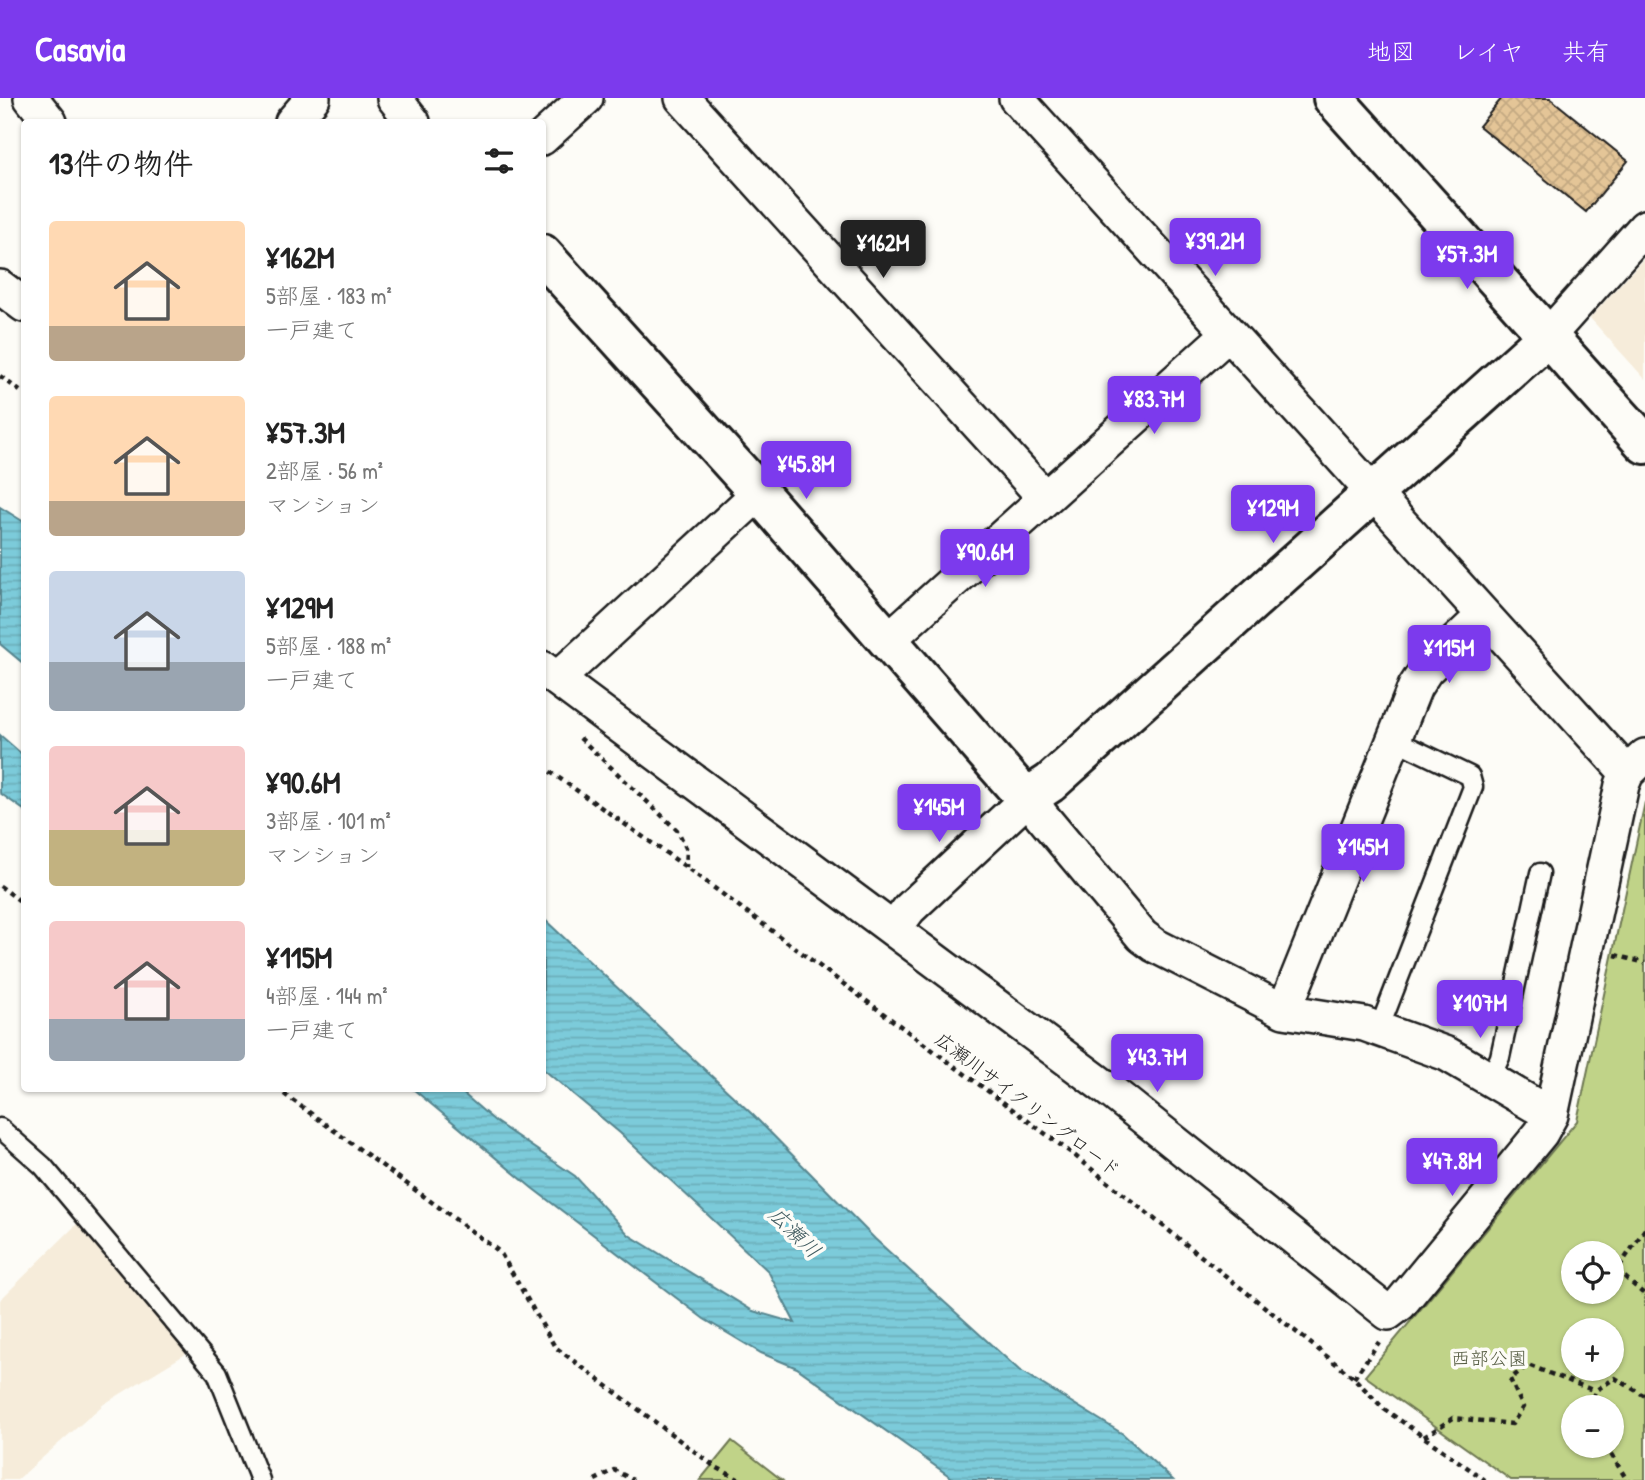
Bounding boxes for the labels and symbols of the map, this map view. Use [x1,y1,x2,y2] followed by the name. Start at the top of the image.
[1158,218,1272,278] pin: ¥39.2M
[834,220,932,280] pin: ¥162M
[1410,232,1524,291] pin: ¥57.3M
[1097,376,1211,436] pin: ¥83.7M
[749,442,863,501] pin: ¥45.8M
[1224,486,1322,545] pin: ¥129M
[928,530,1042,589] pin: ¥90.6M
[1400,626,1498,685] pin: ¥115M
[890,784,988,844] pin: ¥145M
[1314,824,1412,884] pin: ¥145M
[1431,981,1529,1040] pin: ¥107M
[930,1026,1126,1182] street label: 広瀬川サイクリングロード
[1100,1034,1214,1094] pin: ¥43.7M
[1395,1138,1509,1198] pin: ¥47.8M
[762,1200,828,1264] water label: 広瀬川
[1451,1345,1527,1371] park label: 西部公園

